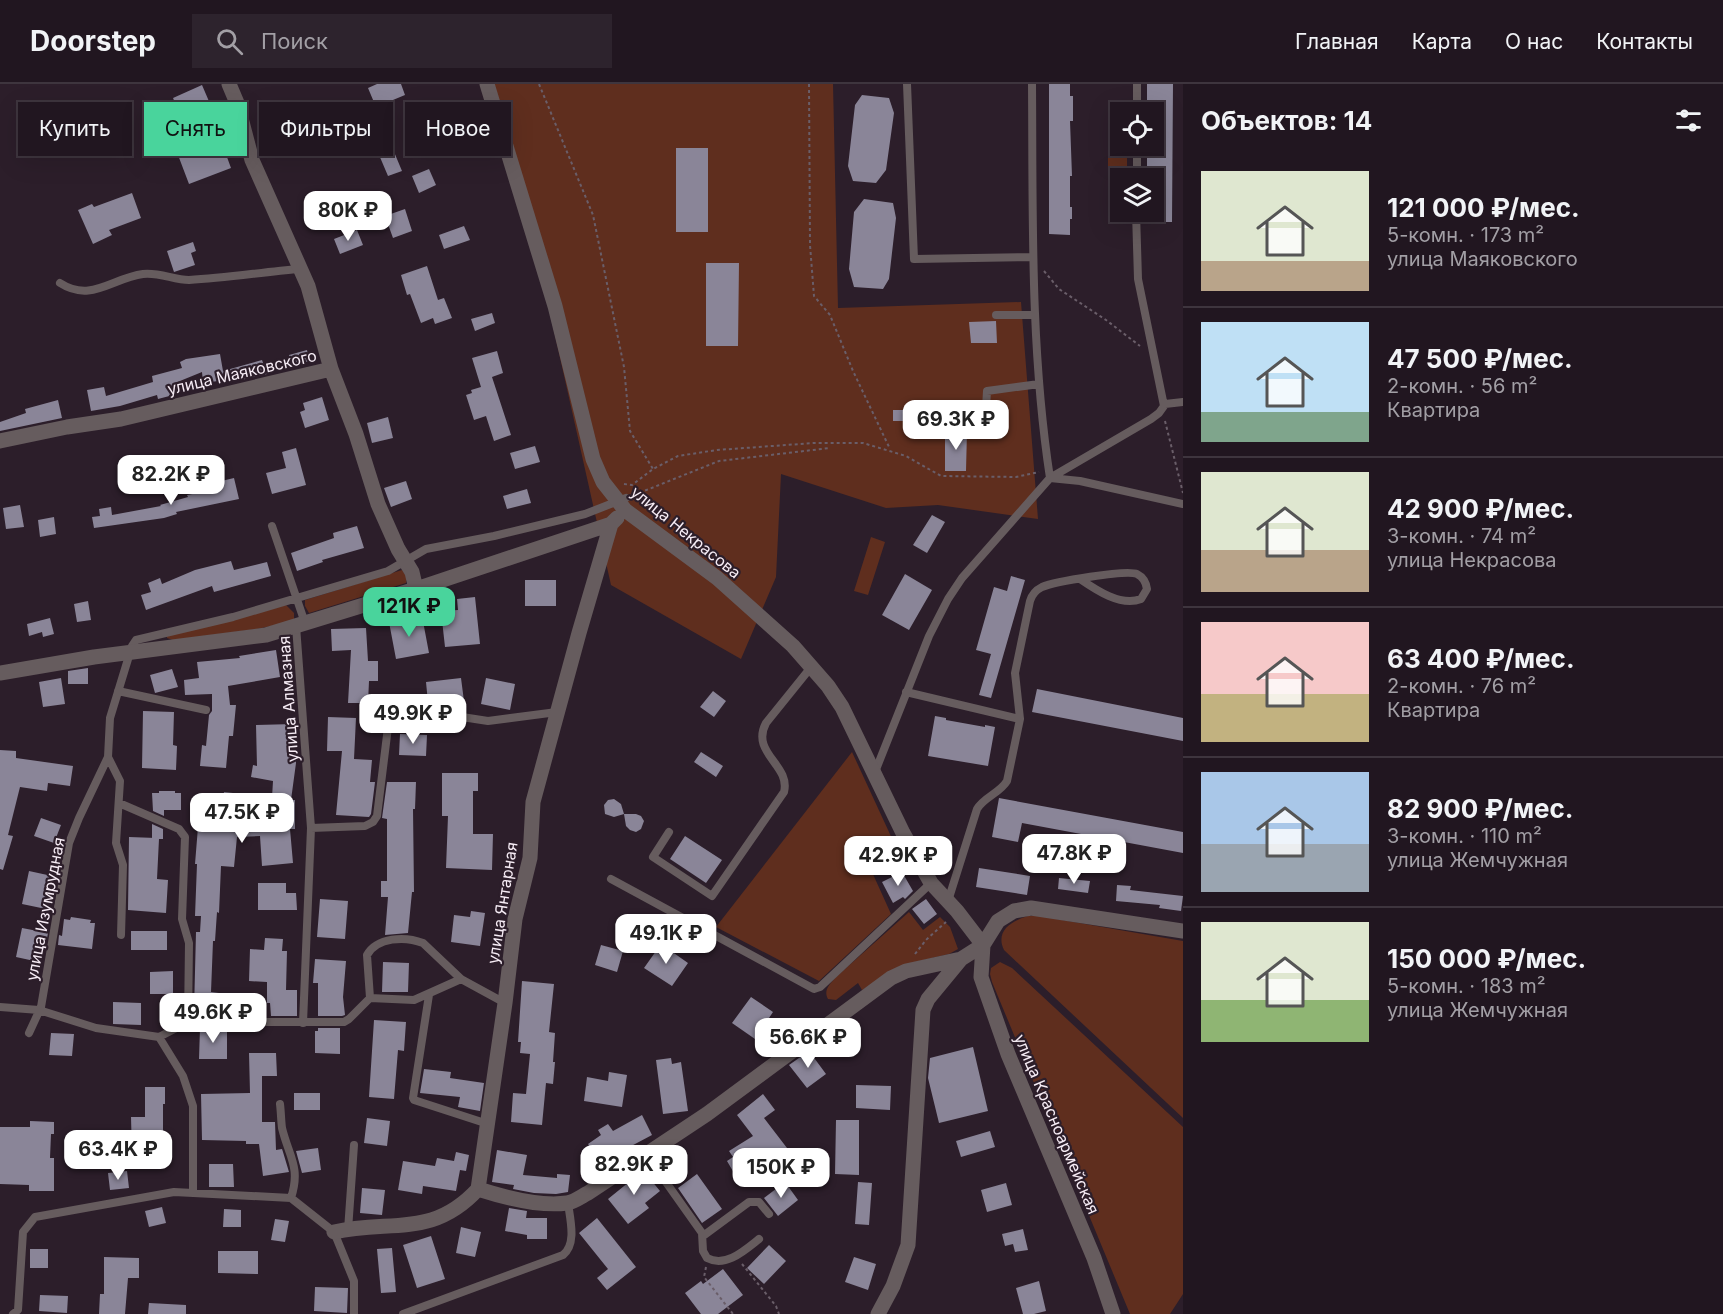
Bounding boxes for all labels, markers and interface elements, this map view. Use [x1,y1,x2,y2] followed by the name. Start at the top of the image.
[192,14,612,68] search box
[30,24,156,58] text: Doorstep
[213,25,246,58] icon: search
[261,28,328,54] text: Поиск
[1295,29,1379,54] text: Главная
[1412,29,1472,54] text: Карта
[1505,29,1563,54] text: О нас
[1596,29,1693,54] text: Контакты
[18,102,132,156] chip: Купить
[144,102,247,156] chip: Снять
[259,102,393,156] chip: Фильтры
[405,102,511,156] chip: Новое
[1110,102,1164,222] map controls
[1110,102,1164,156] button: locate
[1672,104,1705,137] icon: filters
[1201,105,1372,136] text: Объектов: 14
[1110,168,1164,222] button: layers
[306,191,390,242] pin: 80K ₽
[1387,192,1580,223] text: 121 000 ₽/мес.
[1249,195,1321,267] icon: home
[318,198,378,222] text: 80K ₽
[1387,223,1544,247] text: 5-комн. · 173 m²
[1387,247,1578,271] text: улица Маяковского
[1387,343,1573,374] text: 47 500 ₽/мес.
[165,345,319,399] street label: улица Маяковского
[1249,346,1321,418] icon: home
[1387,374,1537,398] text: 2-комн. · 56 m²
[1387,398,1480,422] text: Квартира
[901,400,1011,451] pin: 69.3K ₽
[917,407,995,431] text: 69.3K ₽
[116,455,226,506] pin: 82.2K ₽
[132,462,210,486] text: 82.2K ₽
[627,482,745,582] street label: улица Некрасова
[1387,493,1574,524] text: 42 900 ₽/мес.
[1249,496,1321,568] icon: home
[1387,524,1536,548] text: 3-комн. · 74 m²
[1387,548,1556,572] text: улица Некрасова
[360,587,458,638] pin: 121K ₽
[377,594,441,618] text: 121K ₽
[274,635,302,763] street label: улица Алмазная
[1387,643,1575,674] text: 63 400 ₽/мес.
[1249,646,1321,718] icon: home
[1387,674,1536,698] text: 2-комн. · 76 m²
[358,694,468,745] pin: 49.9K ₽
[1387,698,1480,722] text: Квартира
[373,701,453,725] text: 49.9K ₽
[187,793,297,844] pin: 47.5K ₽
[1387,793,1574,824] text: 82 900 ₽/мес.
[1249,796,1321,868] icon: home
[204,800,280,824] text: 47.5K ₽
[1387,824,1542,848] text: 3-комн. · 110 m²
[1019,834,1129,885] pin: 47.8K ₽
[21,835,69,983] street label: улица Изумрудная
[843,836,953,887] pin: 42.9K ₽
[482,841,522,965] street label: улица Янтарная
[1036,841,1112,865] text: 47.8K ₽
[858,843,938,867] text: 42.9K ₽
[1387,848,1568,872] text: улица Жемчужная
[611,914,721,965] pin: 49.1K ₽
[629,921,703,945] text: 49.1K ₽
[1387,943,1586,974] text: 150 000 ₽/мес.
[1249,946,1321,1018] icon: home
[1387,974,1546,998] text: 5-комн. · 183 m²
[158,993,268,1044] pin: 49.6K ₽
[1387,998,1568,1022] text: улица Жемчужная
[174,1000,252,1024] text: 49.6K ₽
[753,1018,863,1069] pin: 56.6K ₽
[769,1025,847,1049] text: 56.6K ₽
[1010,1031,1104,1217] street label: улица Красноармейская
[63,1130,173,1181] pin: 63.4K ₽
[78,1137,158,1161] text: 63.4K ₽
[579,1145,689,1196] pin: 82.9K ₽
[732,1148,830,1199] pin: 150K ₽
[595,1152,673,1176] text: 82.9K ₽
[747,1155,815,1179] text: 150K ₽

